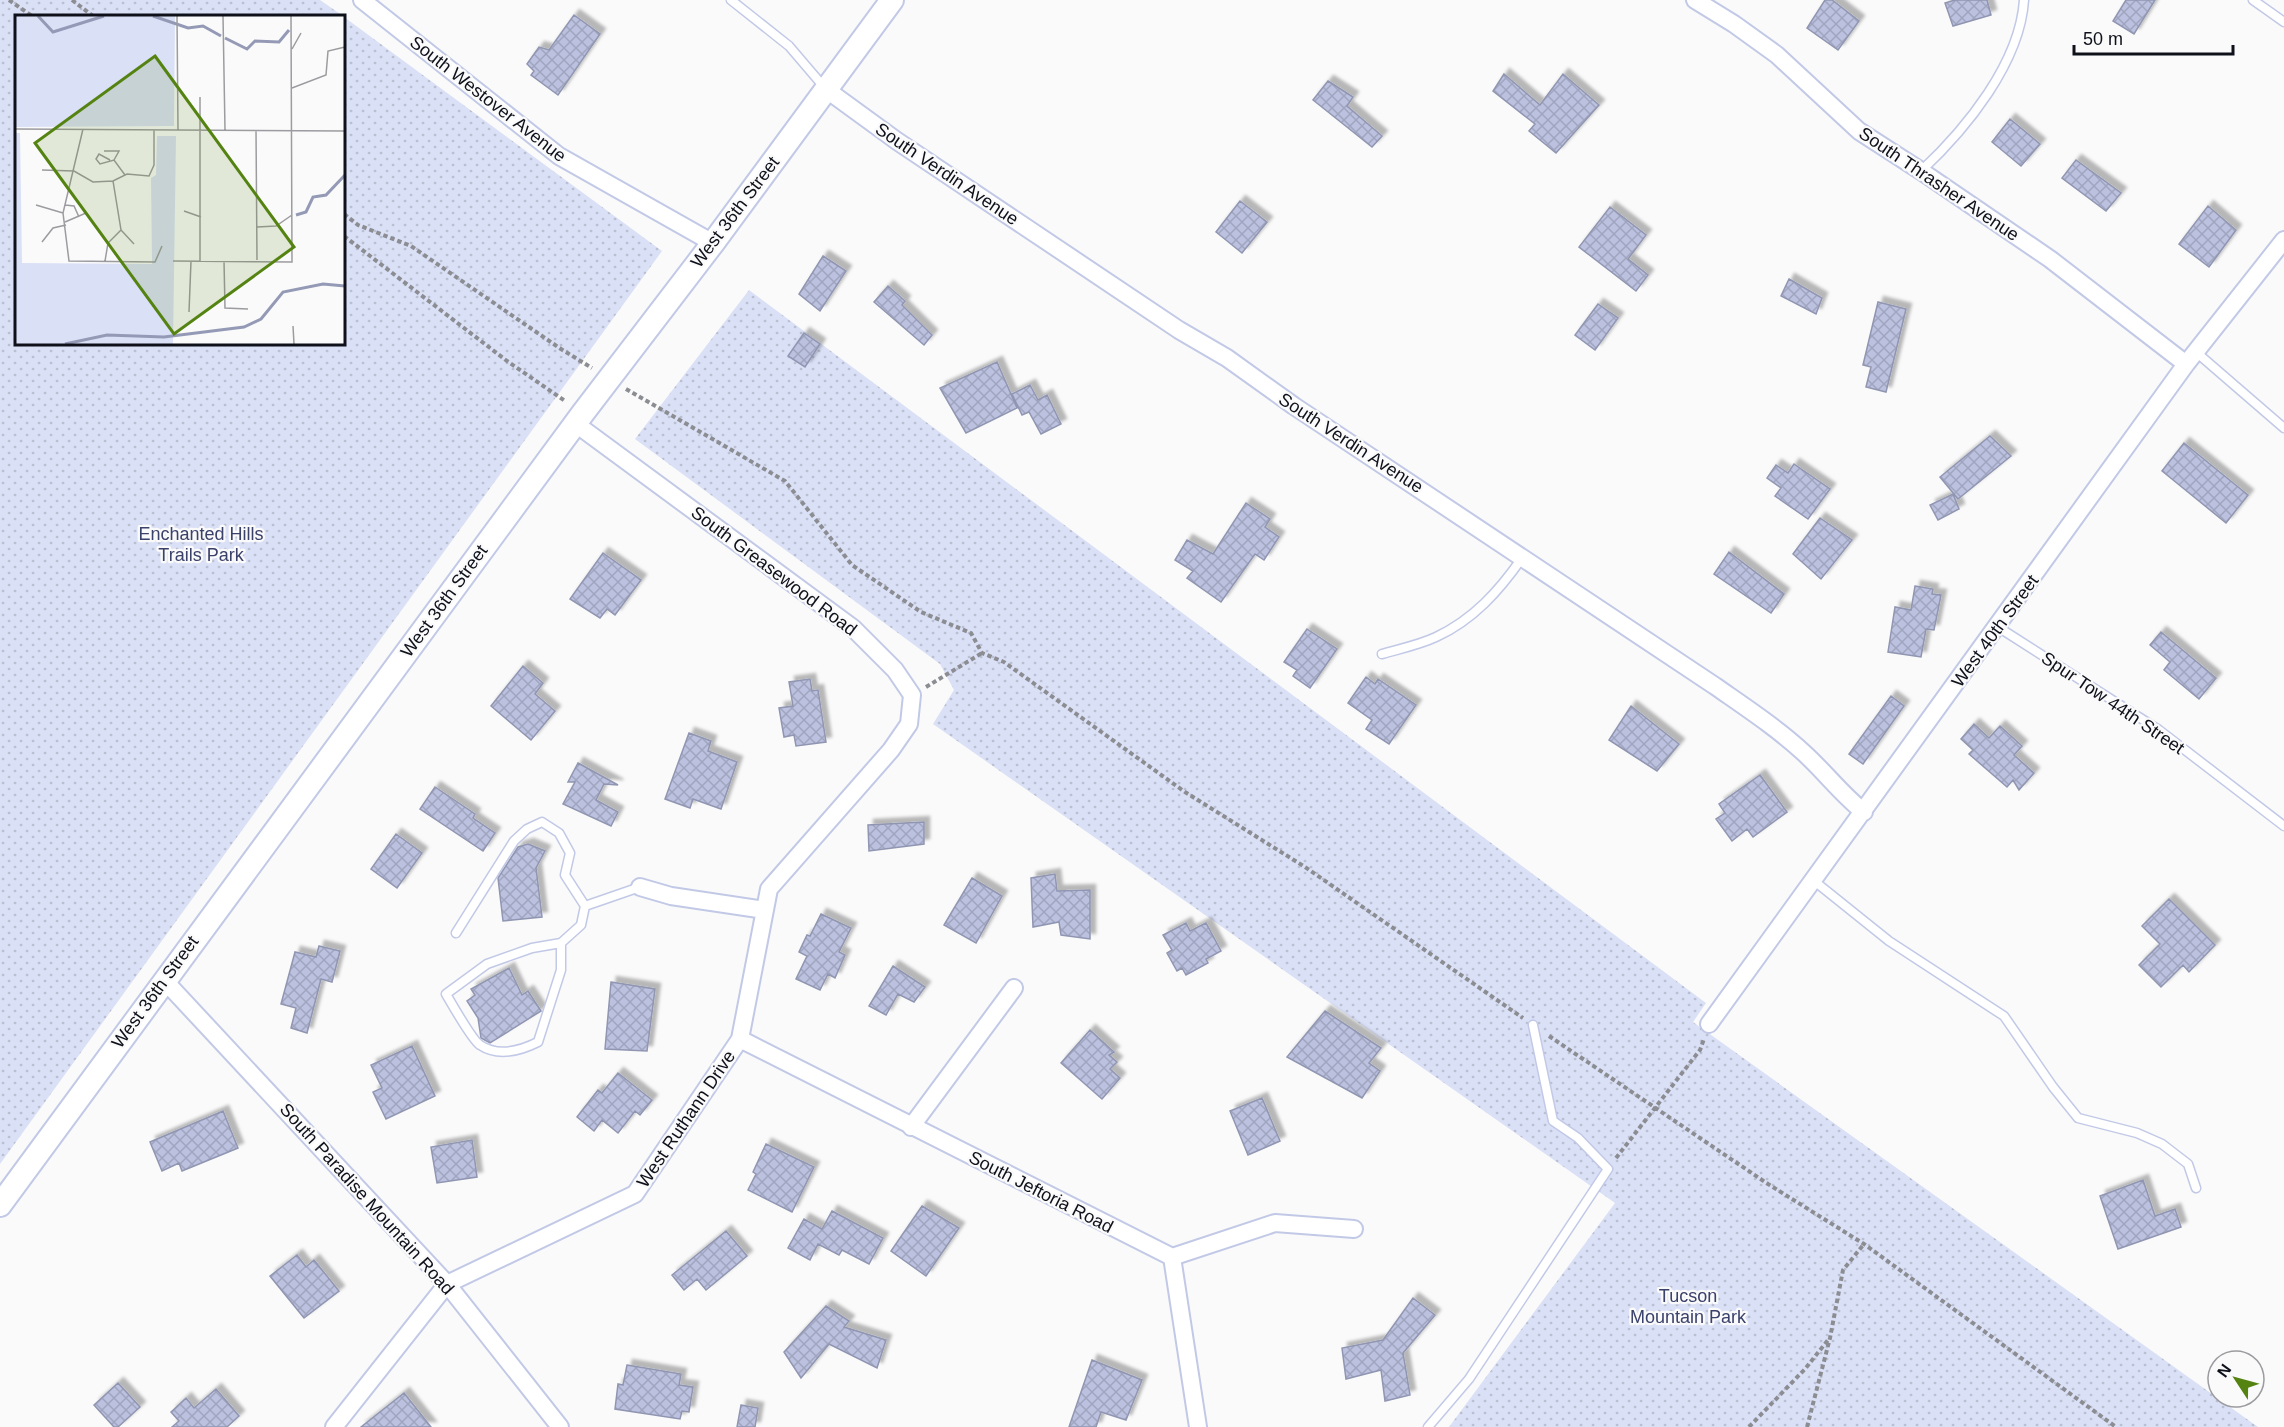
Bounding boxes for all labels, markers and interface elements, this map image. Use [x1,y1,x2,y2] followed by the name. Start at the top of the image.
[15,15,345,345] inset map
[2074,18,2233,56] scale bar
[2083,29,2123,49] text: 50 m
[406,32,570,166] street label: South Westover Avenue
[872,119,1022,229] street label: South Verdin Avenue
[1855,123,2023,245] street label: South Thrasher Avenue
[687,153,783,271] street label: West 36th Street
[1275,389,1427,497] street label: South Verdin Avenue
[687,502,861,640] street label: South Greasewood Road
[138,524,264,565] park label: Enchanted Hills Trails Park
[397,541,491,661] street label: West 36th Street
[1948,571,2042,691] street label: West 40th Street
[2038,648,2188,758] street label: Spur Tow 44th Street
[108,932,202,1052] street label: West 36th Street
[633,1047,739,1191] street label: West Ruthann Drive
[276,1099,458,1299] street label: South Paradise Mountain Road
[966,1147,1116,1237] street label: South Jeftoria Road
[1630,1286,1747,1327] park label: Tucson Mountain Park
[2206,1349,2266,1409] north arrow
[2214,1361,2235,1380] text: N

